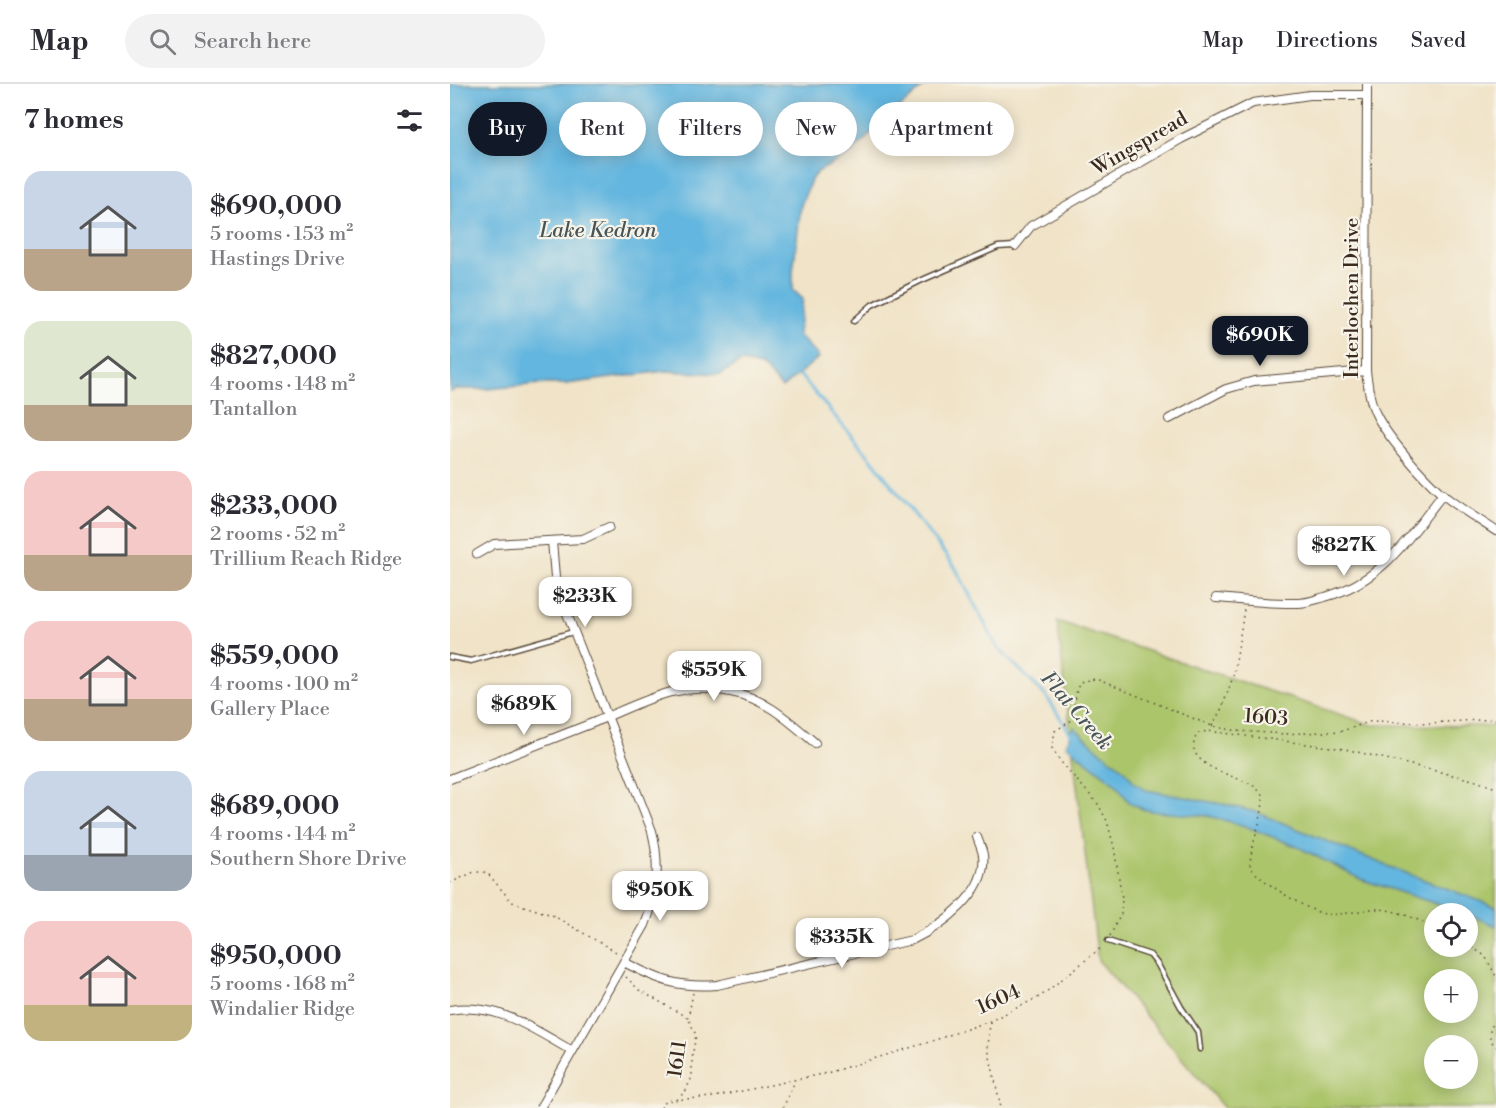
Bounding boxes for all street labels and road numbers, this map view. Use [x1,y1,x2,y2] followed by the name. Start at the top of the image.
[1087,106,1193,182] street label: Wingspread
[1340,218,1365,378] street label: Interlochen Drive
[1243,704,1289,732] street label: 1603
[973,979,1025,1021] street label: 1604
[663,1038,693,1079] street label: 1611

